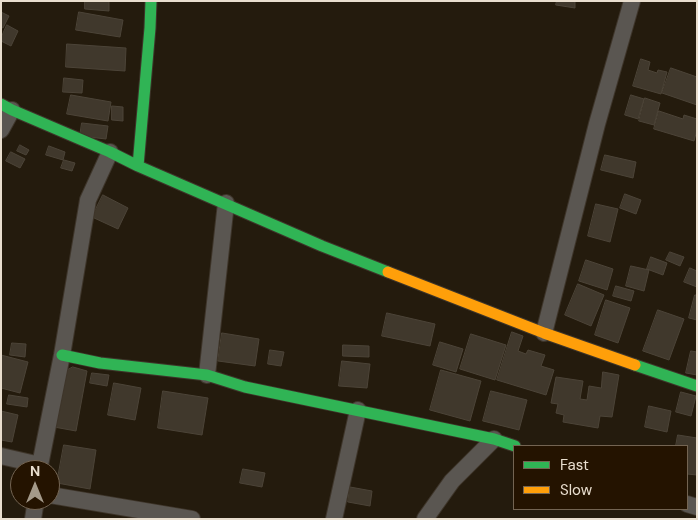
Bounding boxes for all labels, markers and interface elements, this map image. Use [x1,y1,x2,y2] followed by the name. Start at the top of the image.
[513,445,688,510] legend
[560,455,589,475] text: Fast
[10,460,60,510] north arrow
[30,462,40,480] text: N
[560,480,592,500] text: Slow

